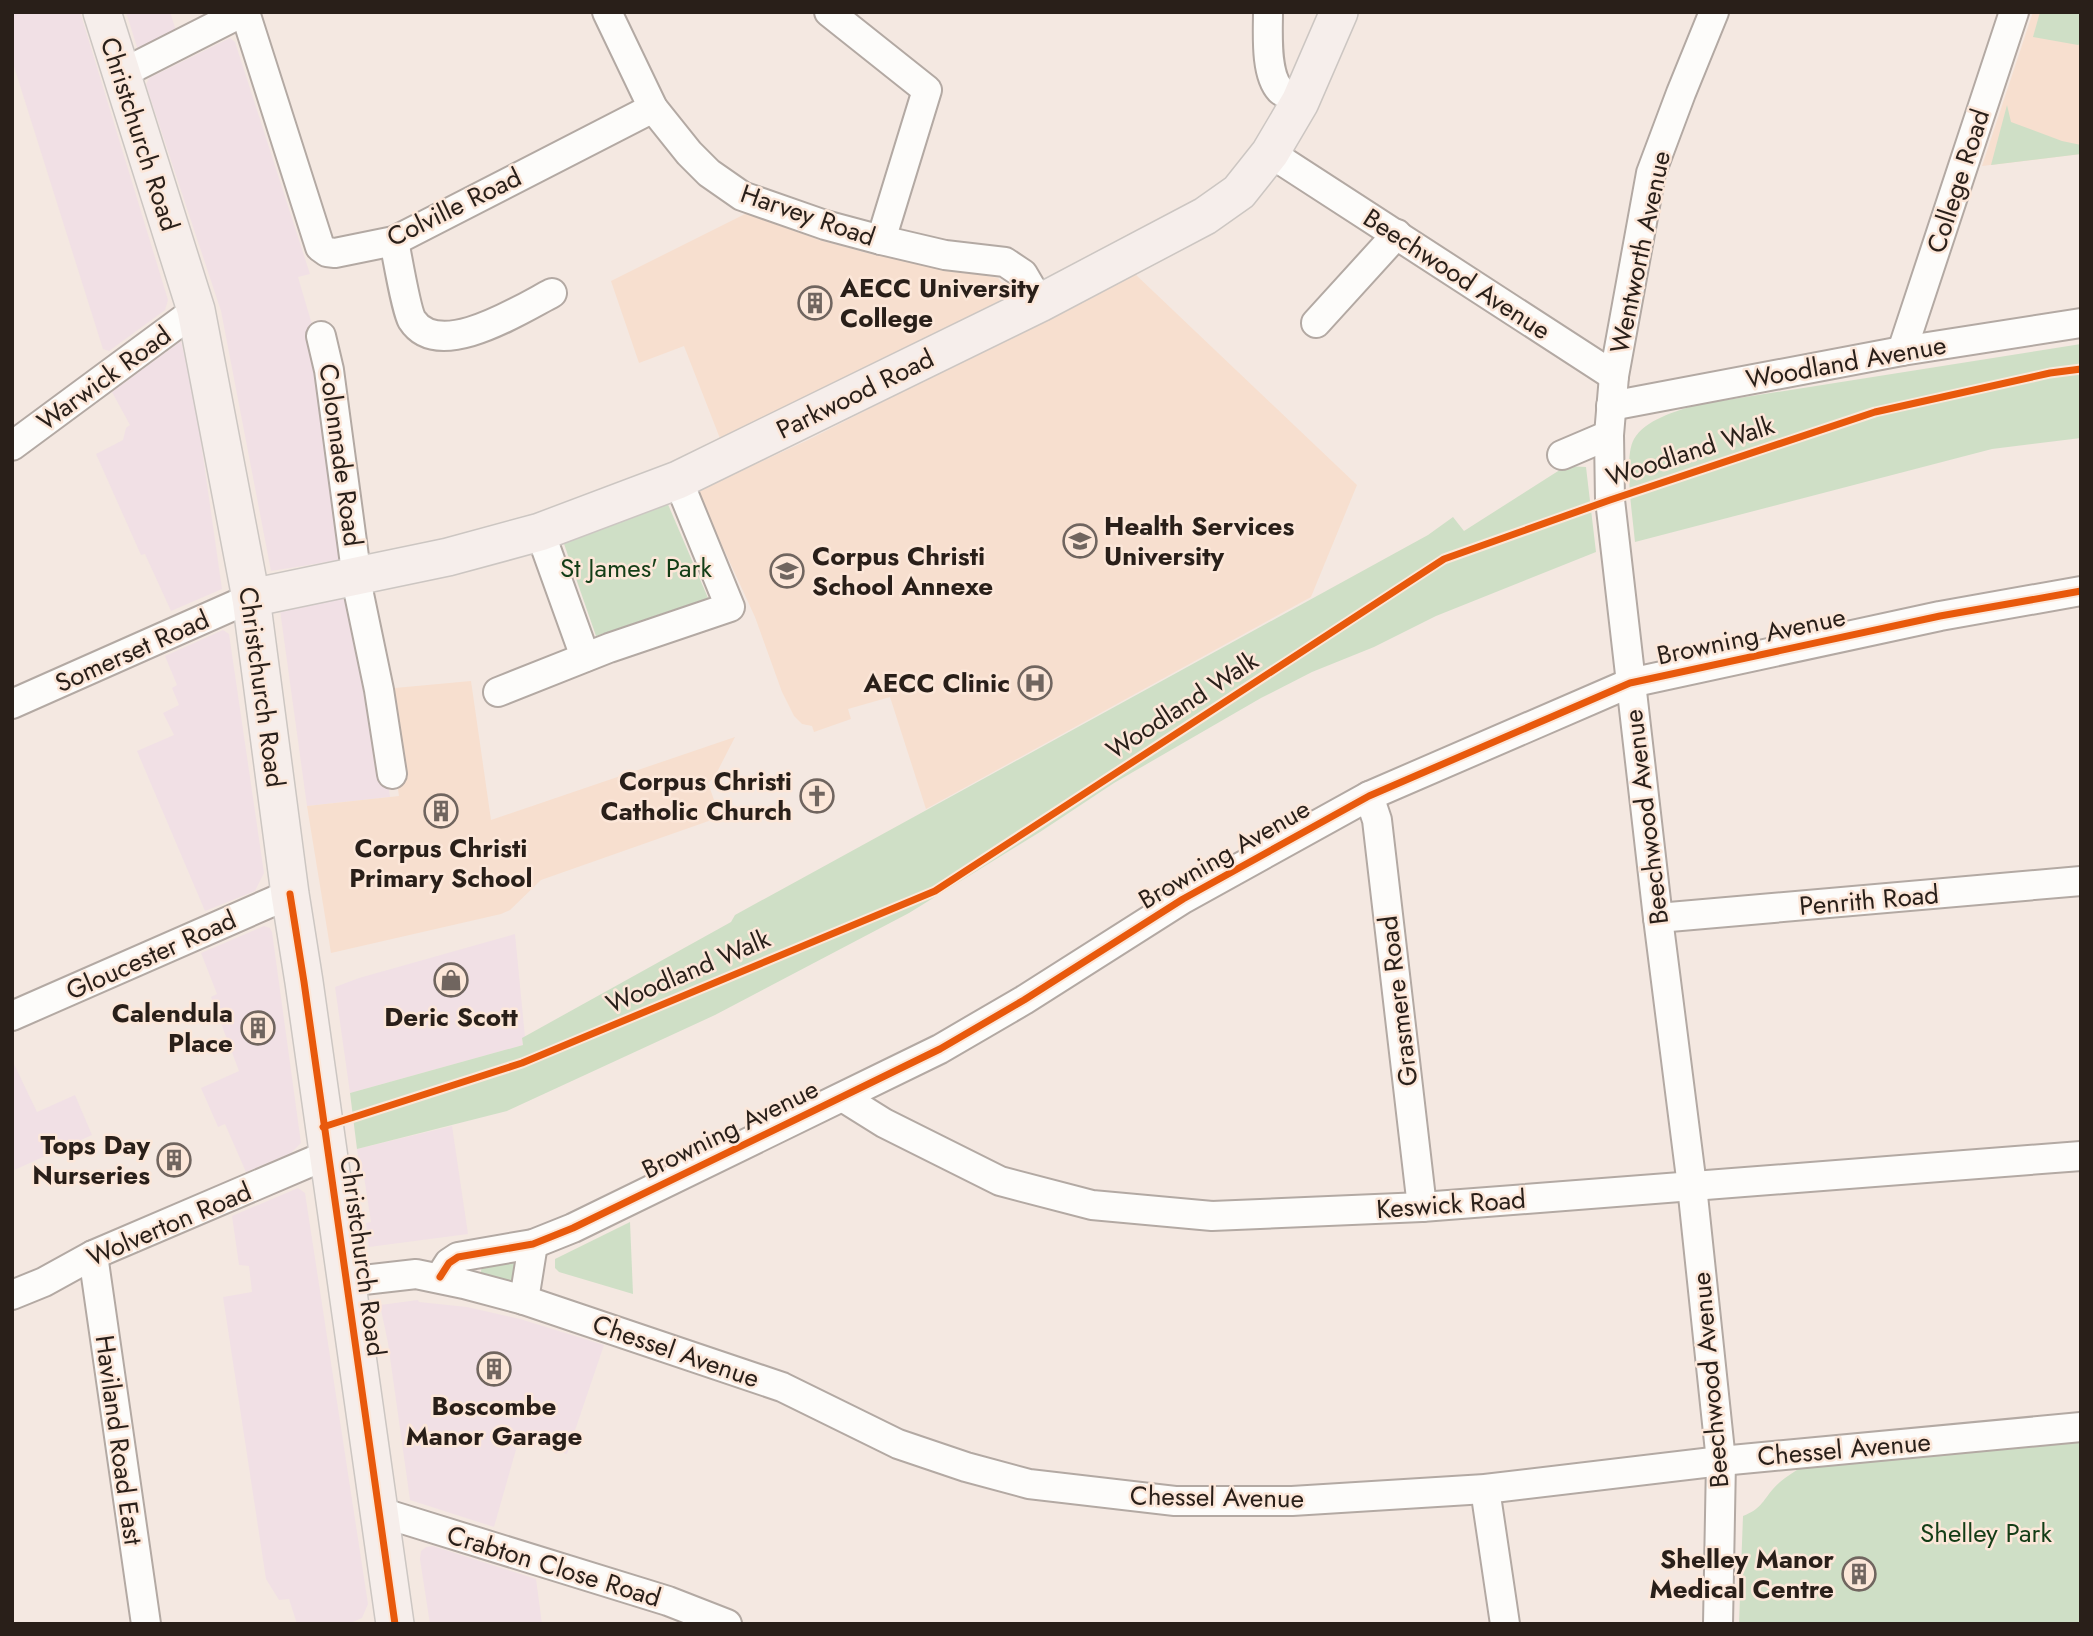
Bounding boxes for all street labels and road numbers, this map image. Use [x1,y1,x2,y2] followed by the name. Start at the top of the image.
[91,32,189,236] street label: Christchurch Road
[1917,104,1999,258] street label: College Road
[1600,147,1680,357] street label: Wentworth Avenue
[380,158,528,256] street label: Colville Road
[736,174,880,256] street label: Harvey Road
[1356,199,1558,349] street label: Beechwood Avenue
[29,316,179,440] street label: Warwick Road
[1743,326,1949,398] street label: Woodland Avenue
[770,339,940,449] street label: Parkwood Road
[309,361,373,549] street label: Colonnade Road
[1601,406,1779,496] street label: Woodland Walk
[229,584,295,790] street label: Christchurch Road
[1653,597,1849,675] street label: Browning Avenue
[49,600,215,702] street label: Somerset Road
[1098,641,1266,769] street label: Woodland Walk
[1614,707,1678,927] street label: Beechwood Avenue
[1131,789,1317,919] street label: Browning Avenue
[1798,875,1940,925] street label: Penrith Road
[60,900,242,1010] street label: Gloucester Road
[1369,914,1427,1088] street label: Grasmere Road
[600,919,776,1023] street label: Woodland Walk
[635,1070,825,1188] street label: Browning Avenue
[330,1153,396,1359] street label: Christchurch Road
[81,1172,257,1276] street label: Wolverton Road
[1375,1180,1527,1228] street label: Keswick Road
[1682,1270,1738,1490] street label: Beechwood Avenue
[588,1305,764,1397] street label: Chessel Avenue
[85,1333,153,1548] street label: Haviland Road East
[1756,1422,1932,1476] street label: Chessel Avenue
[1130,1476,1304,1518] street label: Chessel Avenue
[442,1515,666,1617] street label: Crabton Close Road

